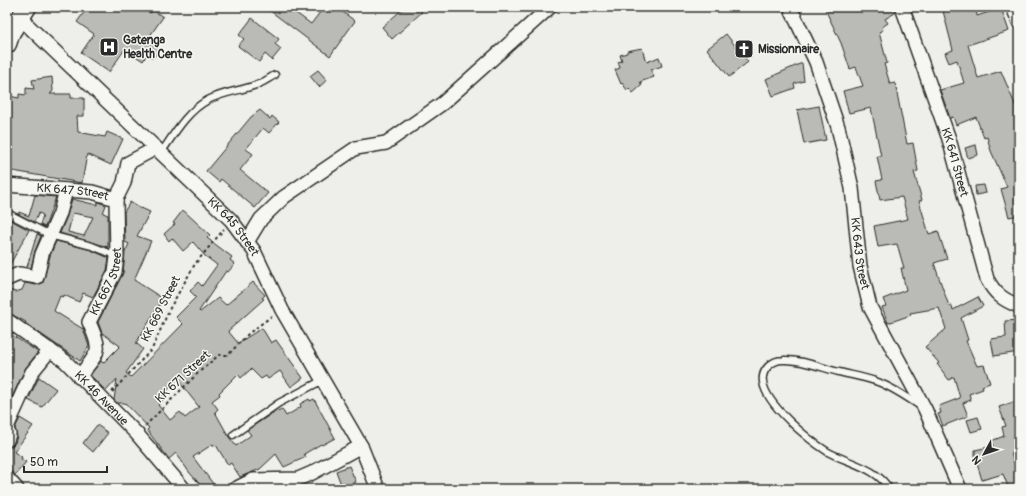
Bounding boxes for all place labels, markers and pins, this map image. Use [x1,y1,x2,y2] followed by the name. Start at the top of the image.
[123,33,193,62] place label: Gatenga Health Centre
[98,36,120,58] hospital icon: Gatenga Health Centre
[733,38,755,60] church icon: Missionnaire
[758,42,820,57] place label: Missionnaire

